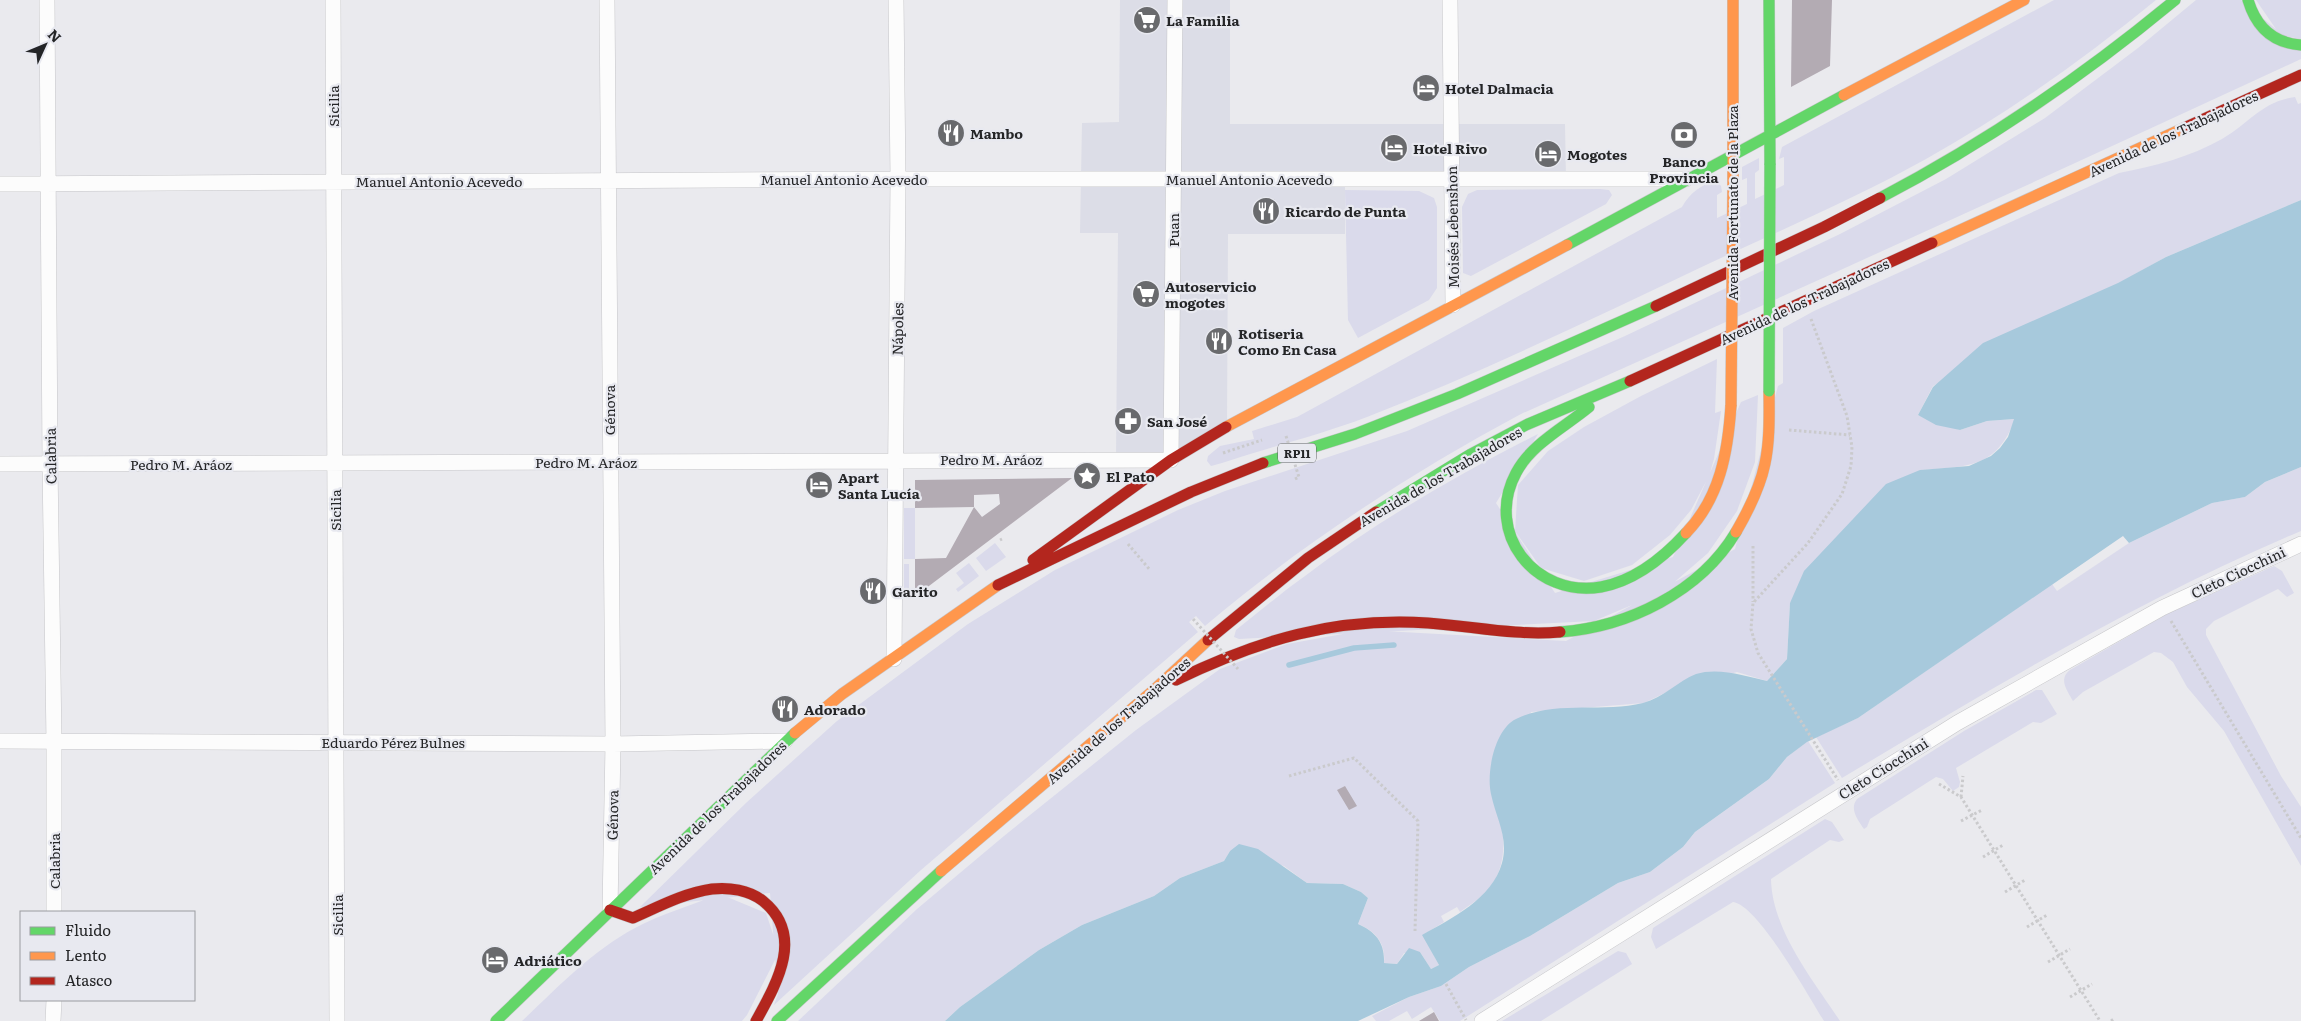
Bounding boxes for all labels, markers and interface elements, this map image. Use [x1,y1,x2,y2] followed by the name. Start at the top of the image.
[1132,5,1162,35] supermarket icon: La Familia
[1166,10,1241,30] place label: La Familia
[20,20,70,70] north arrow
[44,24,67,47] text: N
[1411,73,1441,103] hotel icon: Hotel Dalmacia
[1445,78,1555,98] place label: Hotel Dalmacia
[323,85,343,127] street label: Sicilia
[2085,85,2261,181] street label: Avenida de los Trabajadores
[1722,105,1742,301] street label: Avenida Fortunato de la Plaza
[936,118,966,148] restaurant icon: Mambo
[1669,120,1699,150] bank icon: Banco Provincia
[970,123,1023,143] place label: Mambo
[1379,133,1409,163] hotel icon: Hotel Rivo
[1413,138,1487,158] place label: Hotel Rivo
[1533,139,1563,169] hotel icon: Mogotes
[1567,144,1627,164] place label: Mogotes
[1649,151,1720,187] place label: Banco Provincia
[1441,166,1463,288] street label: Moisés Lebenshon
[761,169,927,189] street label: Manuel Antonio Acevedo
[1166,169,1332,189] street label: Manuel Antonio Acevedo
[356,171,522,191] street label: Manuel Antonio Acevedo
[1251,196,1281,226] restaurant icon: Ricardo de Punta
[1285,201,1407,221] place label: Ricardo de Punta
[1163,213,1183,247] street label: Puan
[1716,253,1892,349] street label: Avenida de los Trabajadores
[1165,276,1257,312] place label: Autoservicio mogotes
[1131,279,1161,309] supermarket icon: Autoservicio mogotes
[887,302,907,356] street label: Nápoles
[1238,323,1337,359] place label: Rotiseria Como En Casa
[1204,326,1234,356] restaurant icon: Rotiseria Como En Casa
[599,384,619,435] street label: Génova
[1113,406,1143,436] pharmacy icon: San José
[1147,411,1207,431] place label: San José
[1355,421,1525,531] street label: Avenida de los Trabajadores
[40,427,60,484] street label: Calabria
[1278,443,1316,462] road number: RP11
[940,449,1042,469] street label: Pedro M. Aráoz
[535,452,637,472] street label: Pedro M. Aráoz
[130,454,232,474] street label: Pedro M. Aráoz
[1072,461,1102,491] place icon: El Pato
[1106,466,1155,486] place label: El Pato
[838,467,921,503] place label: Apart Santa Lucía
[804,470,834,500] hotel icon: Apart Santa Lucía
[325,489,345,531] street label: Sicilia
[2187,541,2289,603] street label: Cleto Ciocchini
[858,576,888,606] restaurant icon: Garito
[892,581,938,601] place label: Garito
[1042,652,1194,788] street label: Avenida de los Trabajadores
[770,694,800,724] restaurant icon: Adorado
[804,699,866,719] place label: Adorado
[321,732,465,752] street label: Eduardo Pérez Bulnes
[1834,732,1932,804] street label: Cleto Ciocchini
[644,736,790,878] street label: Avenida de los Trabajadores
[602,789,622,840] street label: Génova
[44,832,64,889] street label: Calabria
[327,894,347,936] street label: Sicilia
[20,911,195,1001] legend
[65,918,111,941] text: Fluido
[65,943,107,966] text: Lento
[480,945,510,975] hotel icon: Adriático
[514,950,582,970] place label: Adriático
[65,968,112,991] text: Atasco

